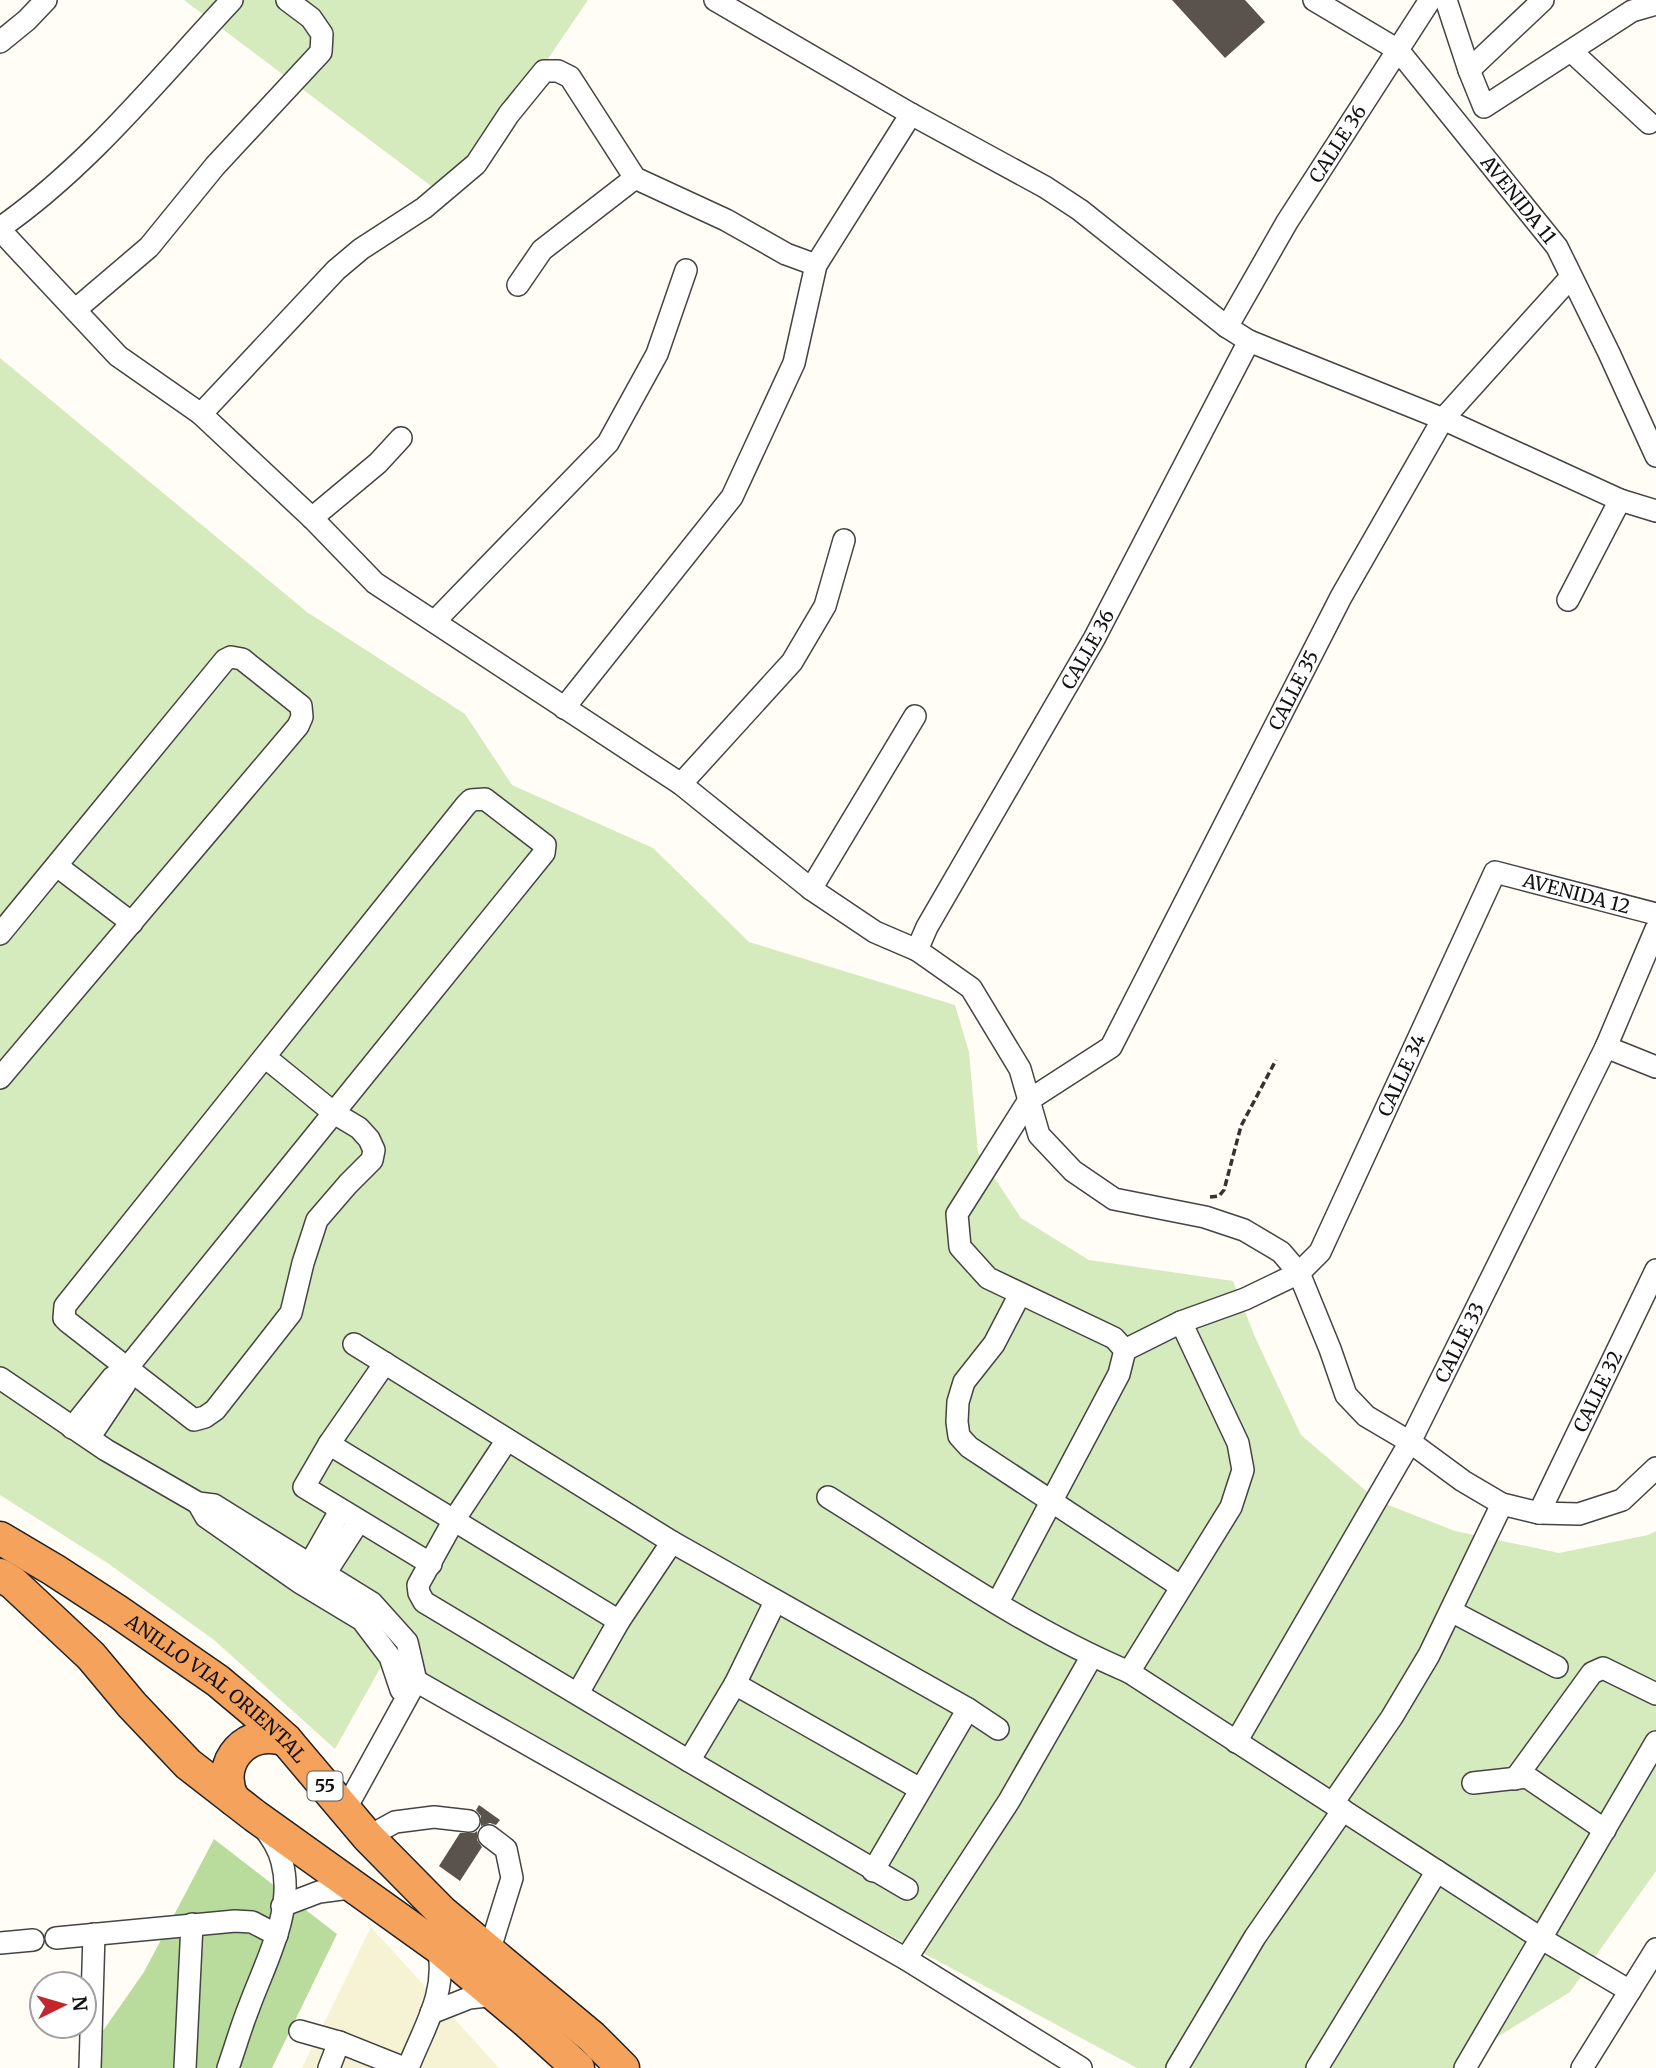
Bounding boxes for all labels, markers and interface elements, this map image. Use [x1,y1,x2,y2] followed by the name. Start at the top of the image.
[1304,100,1371,187] street label: CALLE 36
[1475,150,1562,249] street label: AVENIDA 11
[1056,605,1119,693] street label: CALLE 36
[1263,646,1324,734] street label: CALLE 35
[1520,868,1633,919] street label: AVENIDA 12
[1372,1030,1431,1120] street label: CALLE 34
[1429,1298,1489,1387] street label: CALLE 33
[1568,1347,1627,1436] street label: CALLE 32
[120,1608,312,1768] street label: ANILLO VIAL ORIENTAL
[308,1772,342,1800] road number: 55
[28,1970,98,2040] north arrow
[67,1995,93,2012] text: N

